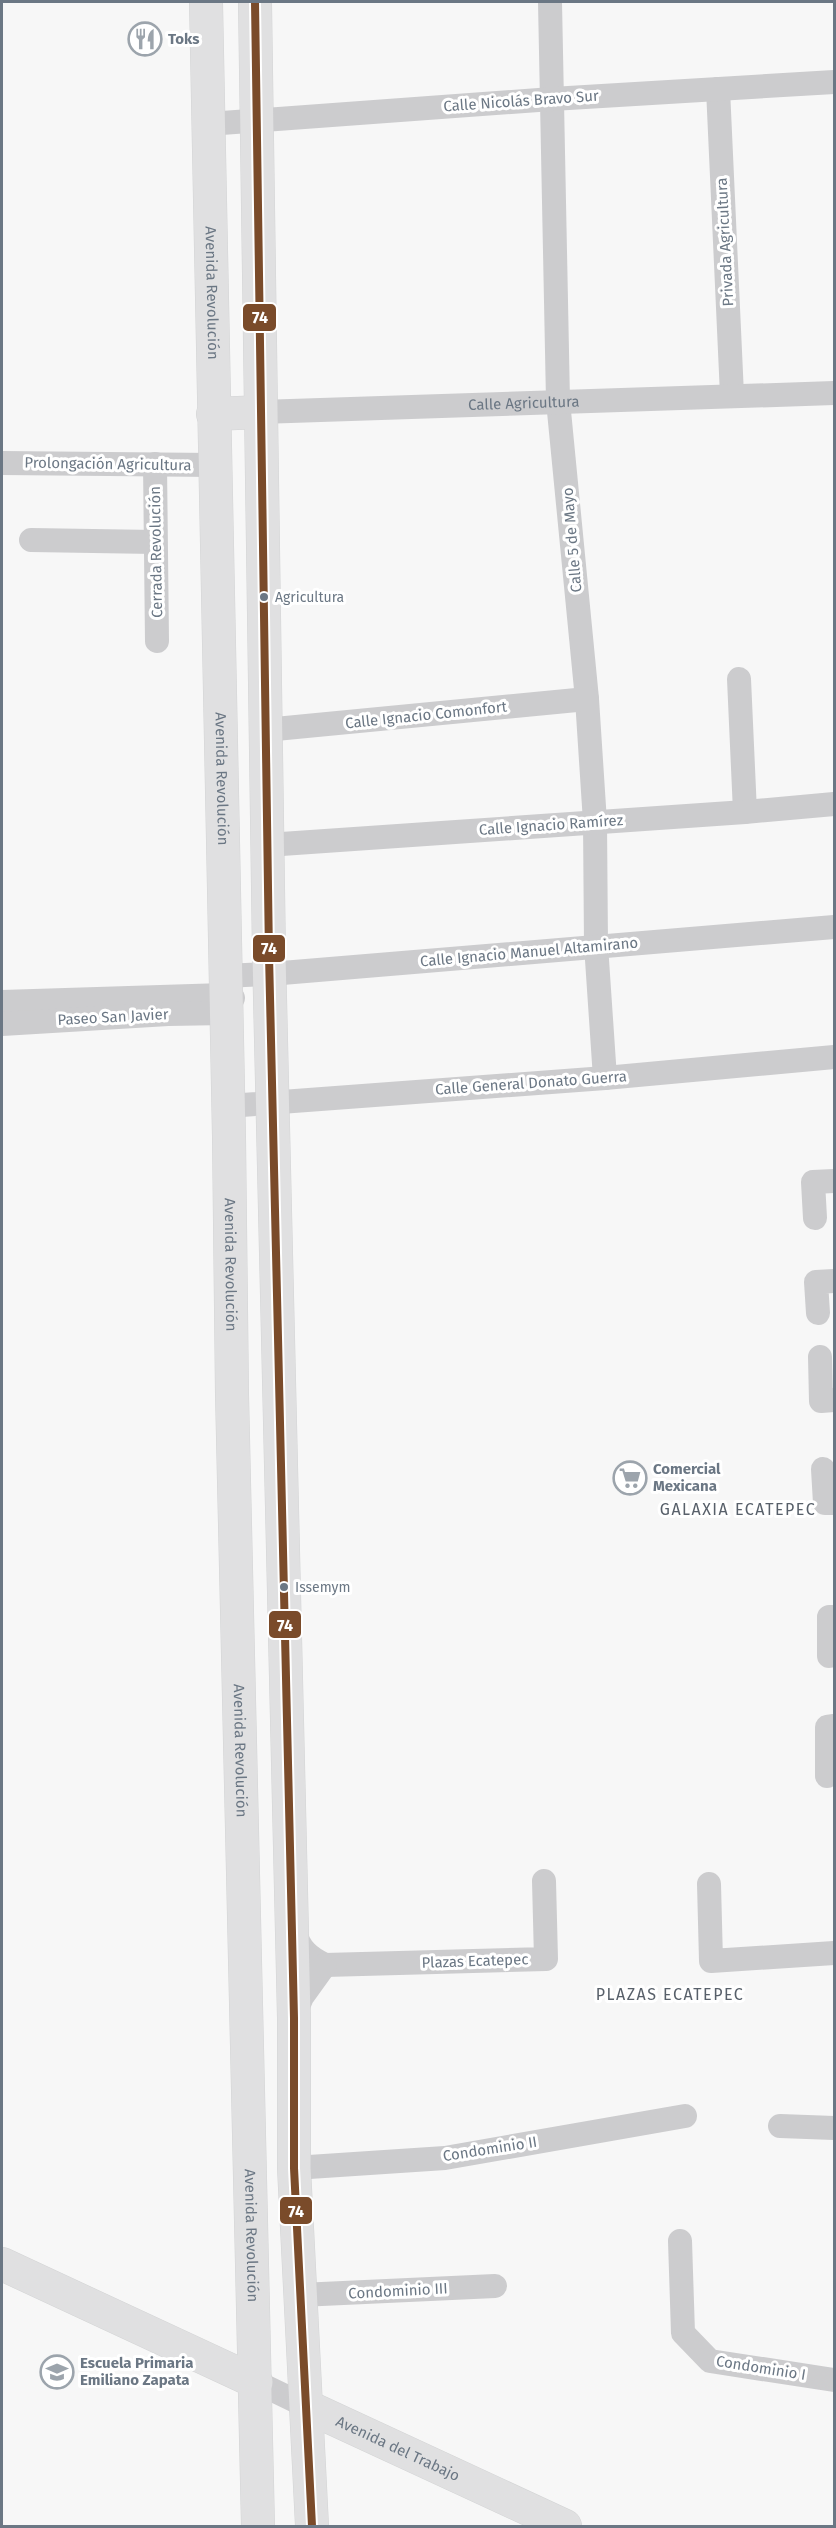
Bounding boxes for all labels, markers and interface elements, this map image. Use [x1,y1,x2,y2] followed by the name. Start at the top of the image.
[127,21,163,57] restaurant icon: Toks
[168,30,200,48] place label: Toks
[443,87,599,115] street label: Calle Nicolás Bravo Sur
[713,177,737,307] street label: Privada Agricultura
[202,226,222,360] street label: Avenida Revolución
[242,303,277,332] line badge: 74
[252,308,268,327] text: 74
[468,392,580,414] street label: Calle Agricultura
[24,454,192,474] street label: Prolongación Agricultura
[146,486,166,618] street label: Cerrada Revolución
[558,487,586,593] street label: Calle 5 de Mayo
[275,589,344,606] place label: Agricultura
[258,591,270,603] marker: Agricultura
[344,697,508,732] street label: Calle Ignacio Comonfort
[211,712,232,846] street label: Avenida Revolución
[478,811,624,839] street label: Calle Ignacio Ramírez
[419,933,639,971] street label: Calle Ignacio Manuel Altamirano
[252,934,286,963] line badge: 74
[261,939,277,958] text: 74
[57,1005,169,1029] street label: Paseo San Javier
[434,1067,628,1099] street label: Calle General Donato Guerra
[221,1198,240,1332] street label: Avenida Revolución
[612,1460,648,1496] supermarket icon: Comercial Mexicana
[653,1460,721,1495] place label: Comercial Mexicana
[660,1500,816,1519] district label: GALAXIA ECATEPEC
[295,1579,350,1596] place label: Issemym
[278,1581,290,1593] marker: Issemym
[268,1610,302,1639] line badge: 74
[277,1616,293,1635] text: 74
[230,1684,251,1818] street label: Avenida Revolución
[421,1950,529,1972] street label: Plazas Ecatepec
[596,1985,744,2004] district label: PLAZAS ECATEPEC
[442,2133,538,2165] street label: Condominio II
[241,2169,262,2302] street label: Avenida Revolución
[279,2196,313,2225] line badge: 74
[288,2202,304,2221] text: 74
[348,2279,448,2303] street label: Condominio III
[715,2352,807,2384] street label: Condominio I
[39,2354,75,2390] school or university icon: Escuela Primaria Emiliano Zapata
[80,2354,193,2389] place label: Escuela Primaria Emiliano Zapata
[333,2412,463,2485] street label: Avenida del Trabajo

